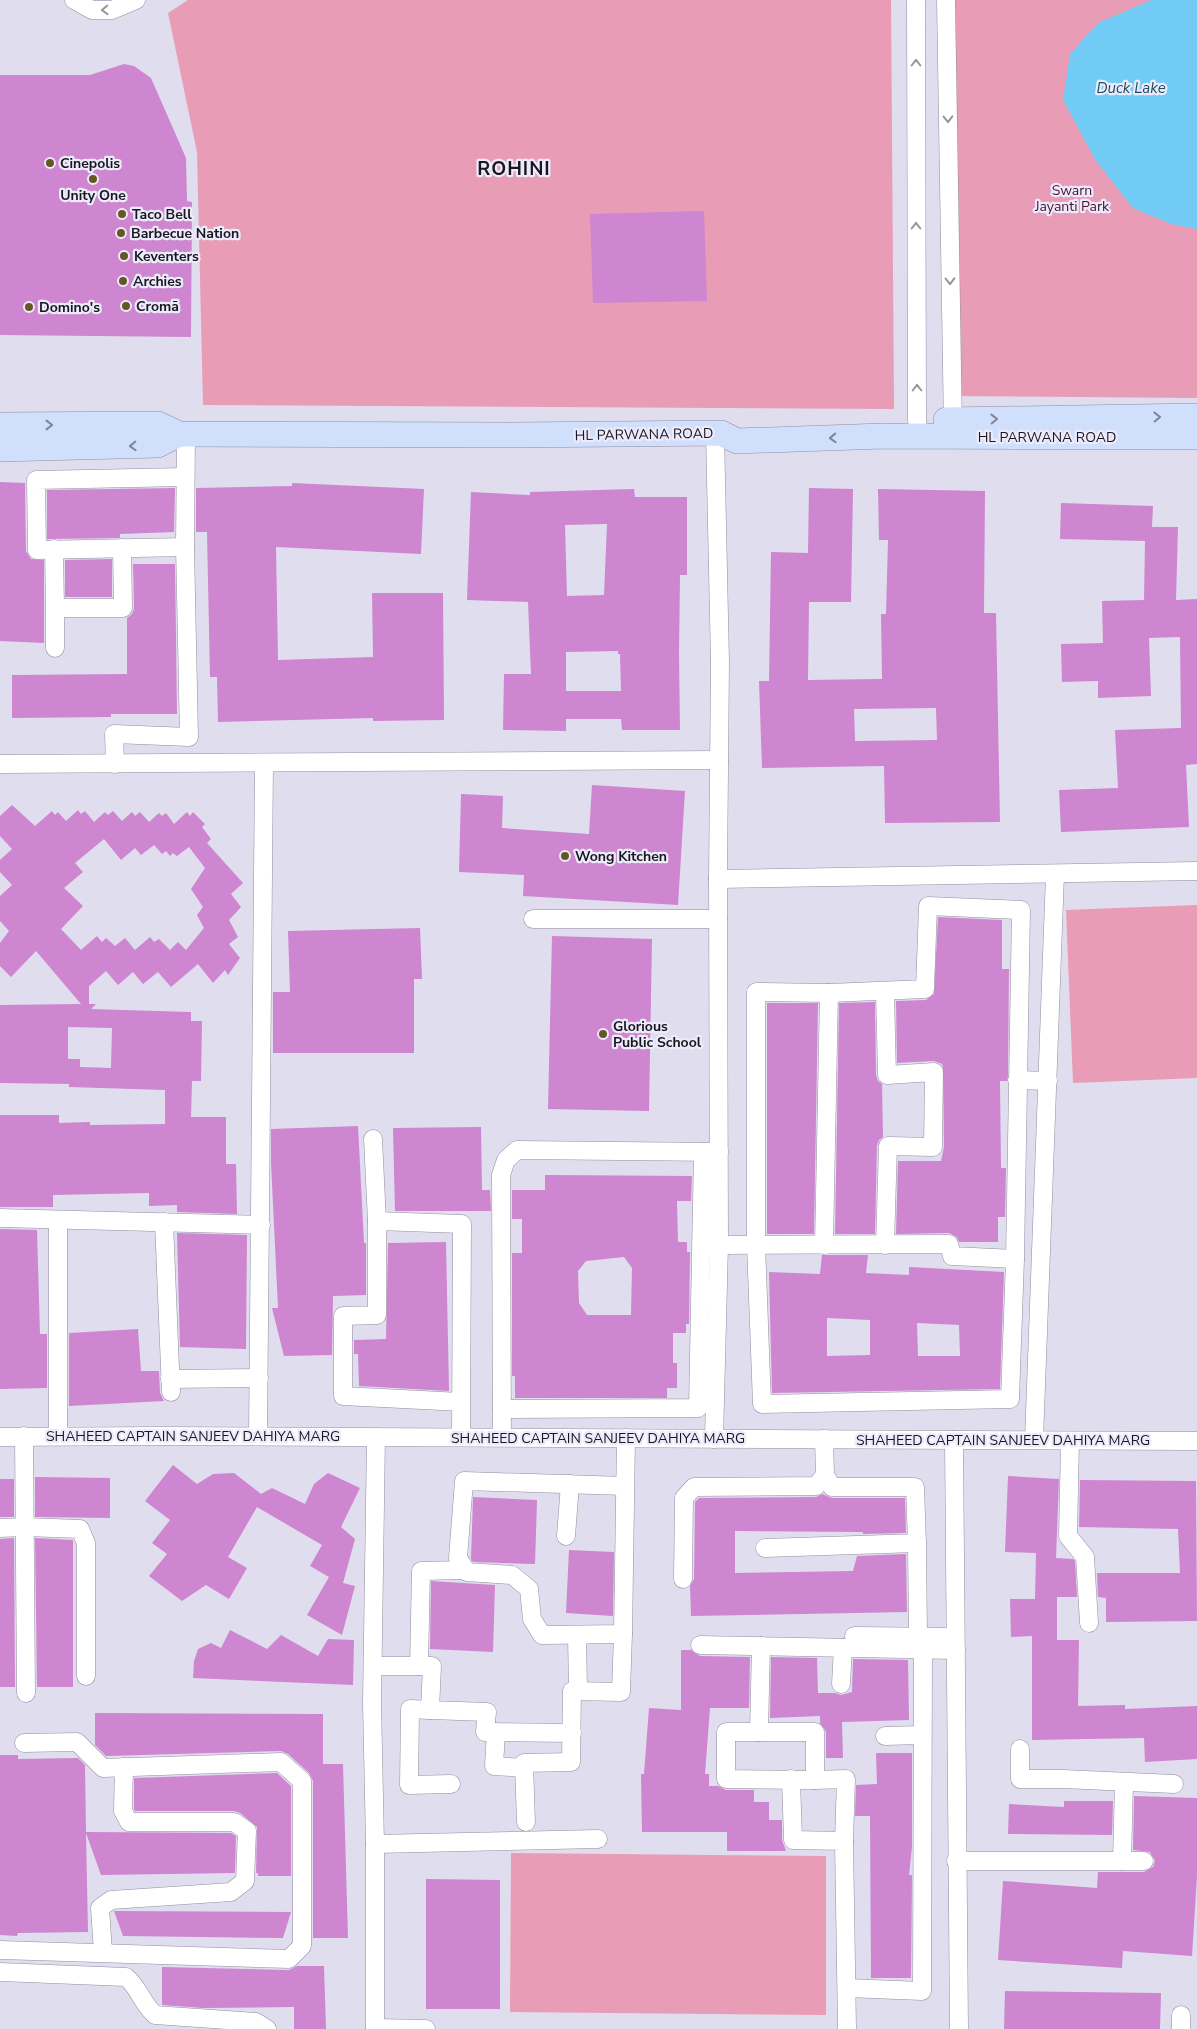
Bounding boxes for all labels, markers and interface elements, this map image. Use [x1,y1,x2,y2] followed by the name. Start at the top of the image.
[100,5,108,15] one-way arrow
[911,59,921,66] one-way arrow
[1096,78,1166,98] water label: Duck Lake
[943,115,953,123] one-way arrow
[60,154,120,173] place label: Cinepolis
[477,156,551,182] district label: ROHINI
[44,157,56,169] marker: Cinepolis
[87,173,99,185] marker: Unity One
[1034,181,1110,216] park label: Swarn Jayanti Park
[60,186,126,205] place label: Unity One
[132,205,192,224] place label: Taco Bell
[116,208,128,220] marker: Taco Bell
[911,221,921,229] one-way arrow
[131,224,239,243] place label: Barbecue Nation
[115,227,127,239] marker: Barbecue Nation
[134,247,199,266] place label: Keventers
[118,250,130,262] marker: Keventers
[133,272,182,291] place label: Archies
[117,275,129,287] marker: Archies
[945,278,955,285] one-way arrow
[136,297,179,316] place label: Cromā
[39,298,100,317] place label: Domino's
[120,300,132,312] marker: Cromā
[23,301,35,313] marker: Domino's
[912,384,922,392] one-way arrow
[1154,412,1161,422] one-way arrow
[991,414,999,424] one-way arrow
[45,420,53,430] one-way arrow
[575,424,713,445] street label: HL PARWANA ROAD
[978,428,1116,447] street label: HL PARWANA ROAD
[829,433,837,443] one-way arrow
[128,440,136,451] one-way arrow
[575,847,667,866] place label: Wong Kitchen
[559,850,571,862] marker: Wong Kitchen
[613,1017,702,1052] place label: Glorious Public School
[597,1028,609,1040] marker: Glorious Public School
[46,1427,340,1446] street label: SHAHEED CAPTAIN SANJEEV DAHIYA MARG
[451,1429,745,1448] street label: SHAHEED CAPTAIN SANJEEV DAHIYA MARG
[856,1431,1150,1450] street label: SHAHEED CAPTAIN SANJEEV DAHIYA MARG

